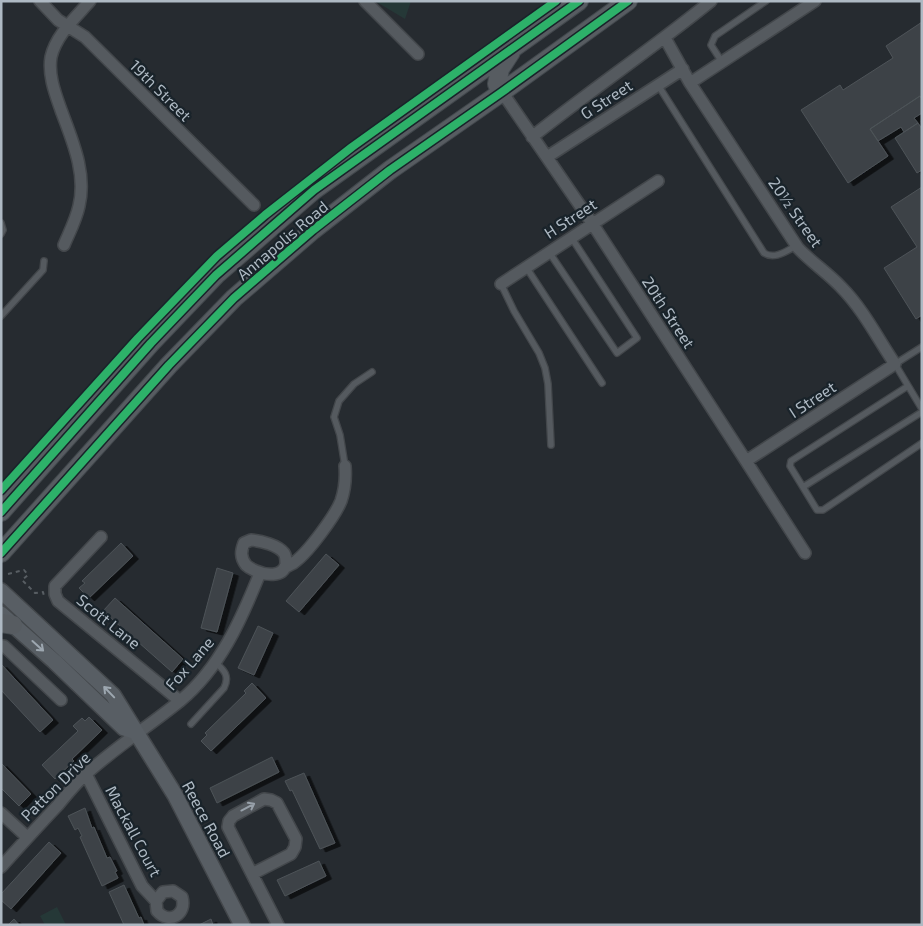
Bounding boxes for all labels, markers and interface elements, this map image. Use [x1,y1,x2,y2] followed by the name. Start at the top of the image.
[126,55,196,125] street label: 19th Street
[576,75,636,123] street label: G Street
[765,173,827,251] street label: 20½ Street
[540,194,600,242] street label: H Street
[233,196,331,284] street label: Annapolis Road
[639,272,699,352] street label: 20th Street
[785,377,839,421] street label: I Street
[73,590,145,652] street label: Scott Lane
[161,633,217,693] street label: Fox Lane
[31,641,44,652] one-way arrow
[103,686,115,698] one-way arrow
[16,747,94,825] street label: Patton Drive
[179,778,235,860] street label: Reece Road
[102,782,166,880] street label: Mackall Court
[241,802,256,812] one-way arrow

